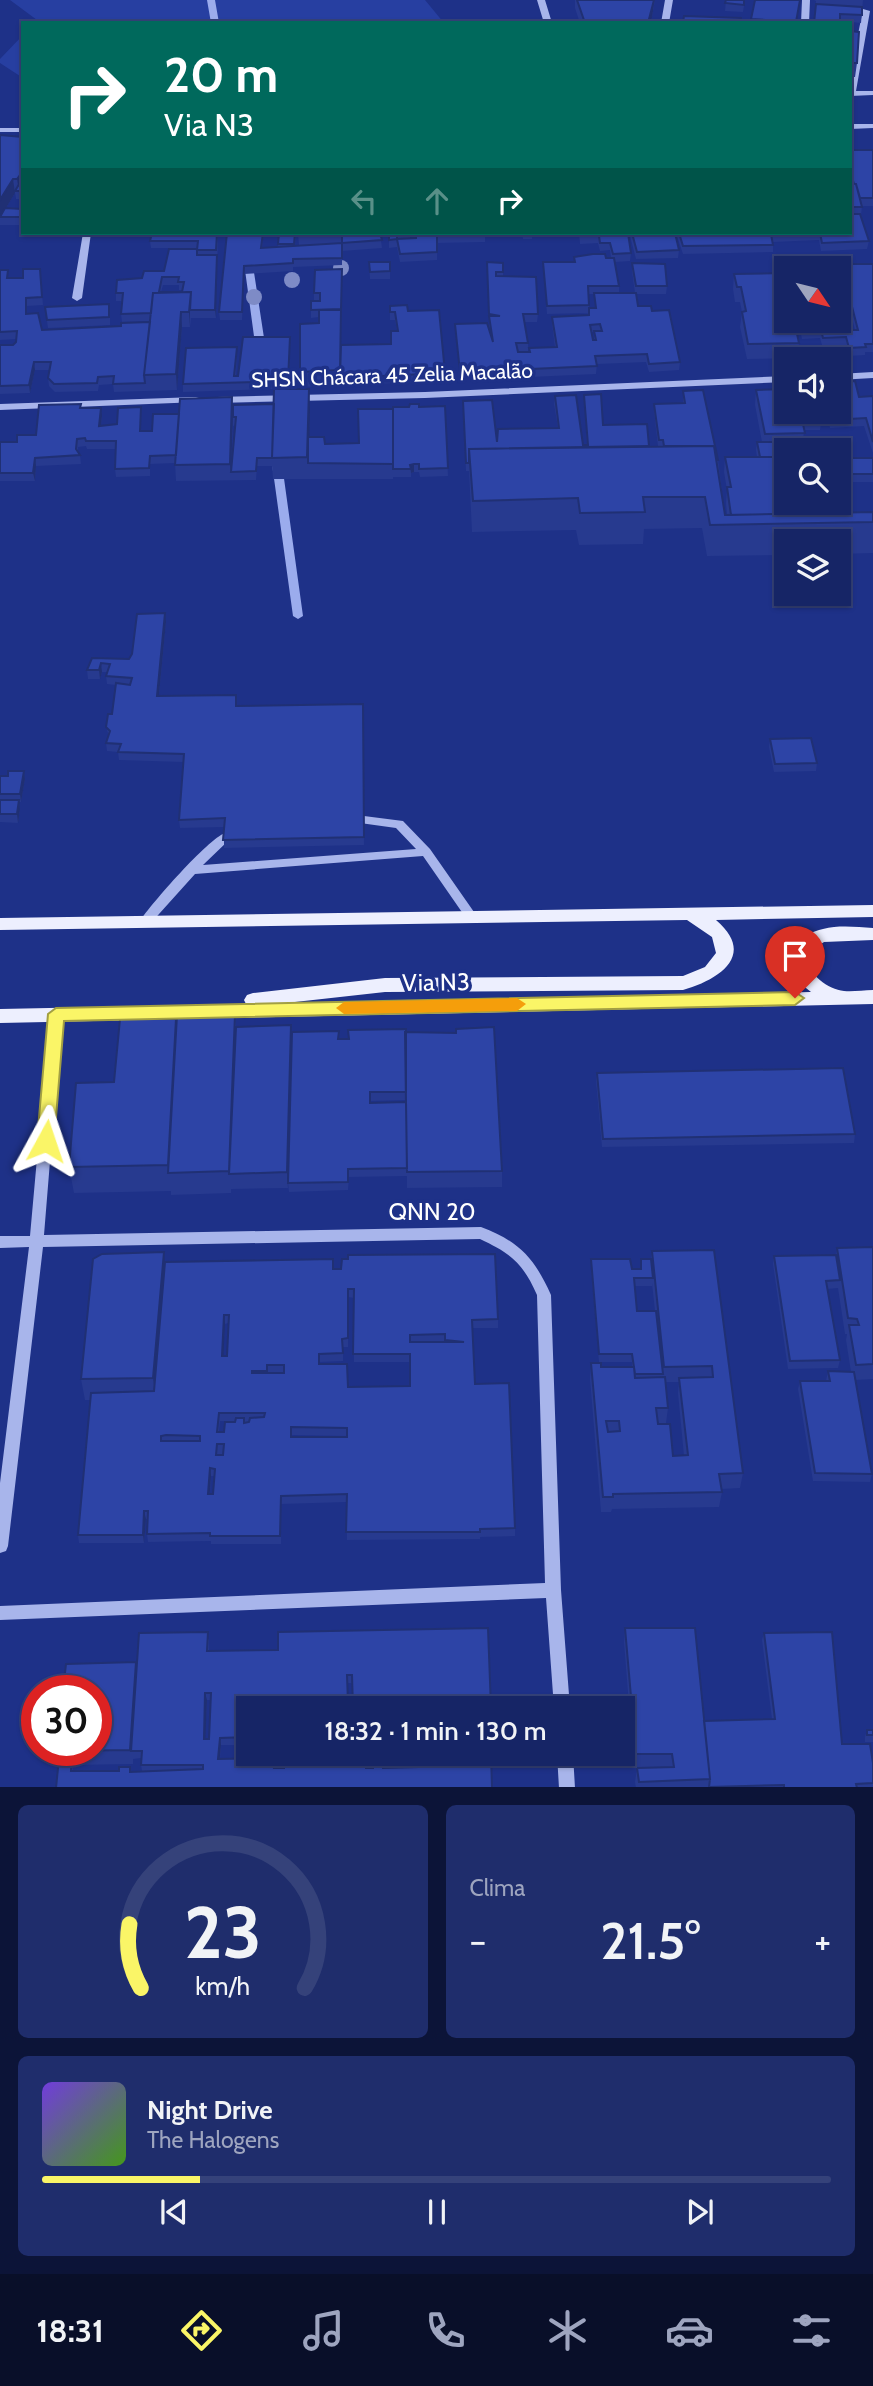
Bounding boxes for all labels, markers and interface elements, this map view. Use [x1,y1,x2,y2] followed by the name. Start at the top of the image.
[164,45,278,104] text: 20 m
[49,49,140,140] icon: right
[164,105,254,144] text: Via N3
[345,182,383,220] icon: left
[418,182,456,220] icon: ahead
[491,182,529,220] icon: right
[774,256,850,332] north arrow
[774,256,851,606] map controls
[774,347,851,424] button: sound
[251,358,533,392] street label: SHSN Chácara 45 Zelia Macalão
[774,438,851,515] button: search
[774,529,851,606] button: layers
[765,926,825,998] pin
[776,937,814,975] icon: arrive
[402,967,470,997] street label: Via N3
[9,1104,83,1178] position arrow
[388,1197,476,1226] street label: QNN 20
[21,1675,112,1766] speed limit sign: 30
[325,1715,546,1747] text: 18:32 · 1 min · 130 m
[470,1874,525,1902] text: Clima
[184,1888,262,1976] text: 23
[600,1909,700,1972] text: 21.5°
[470,1917,486,1964] text: −
[814,1917,831,1964] text: +
[195,1970,250,2000] text: km/h
[147,2094,273,2126] text: Night Drive
[147,2126,279,2154] text: The Halogens
[155,2193,193,2231] icon: previous
[418,2193,456,2231] icon: pause
[681,2193,719,2231] icon: next
[177,2306,226,2355] icon: directions
[299,2306,348,2355] icon: music
[421,2306,470,2355] icon: phone
[543,2306,592,2355] icon: climate
[665,2306,714,2355] icon: car
[787,2306,836,2355] icon: filters
[37,2311,104,2350] text: 18:31

